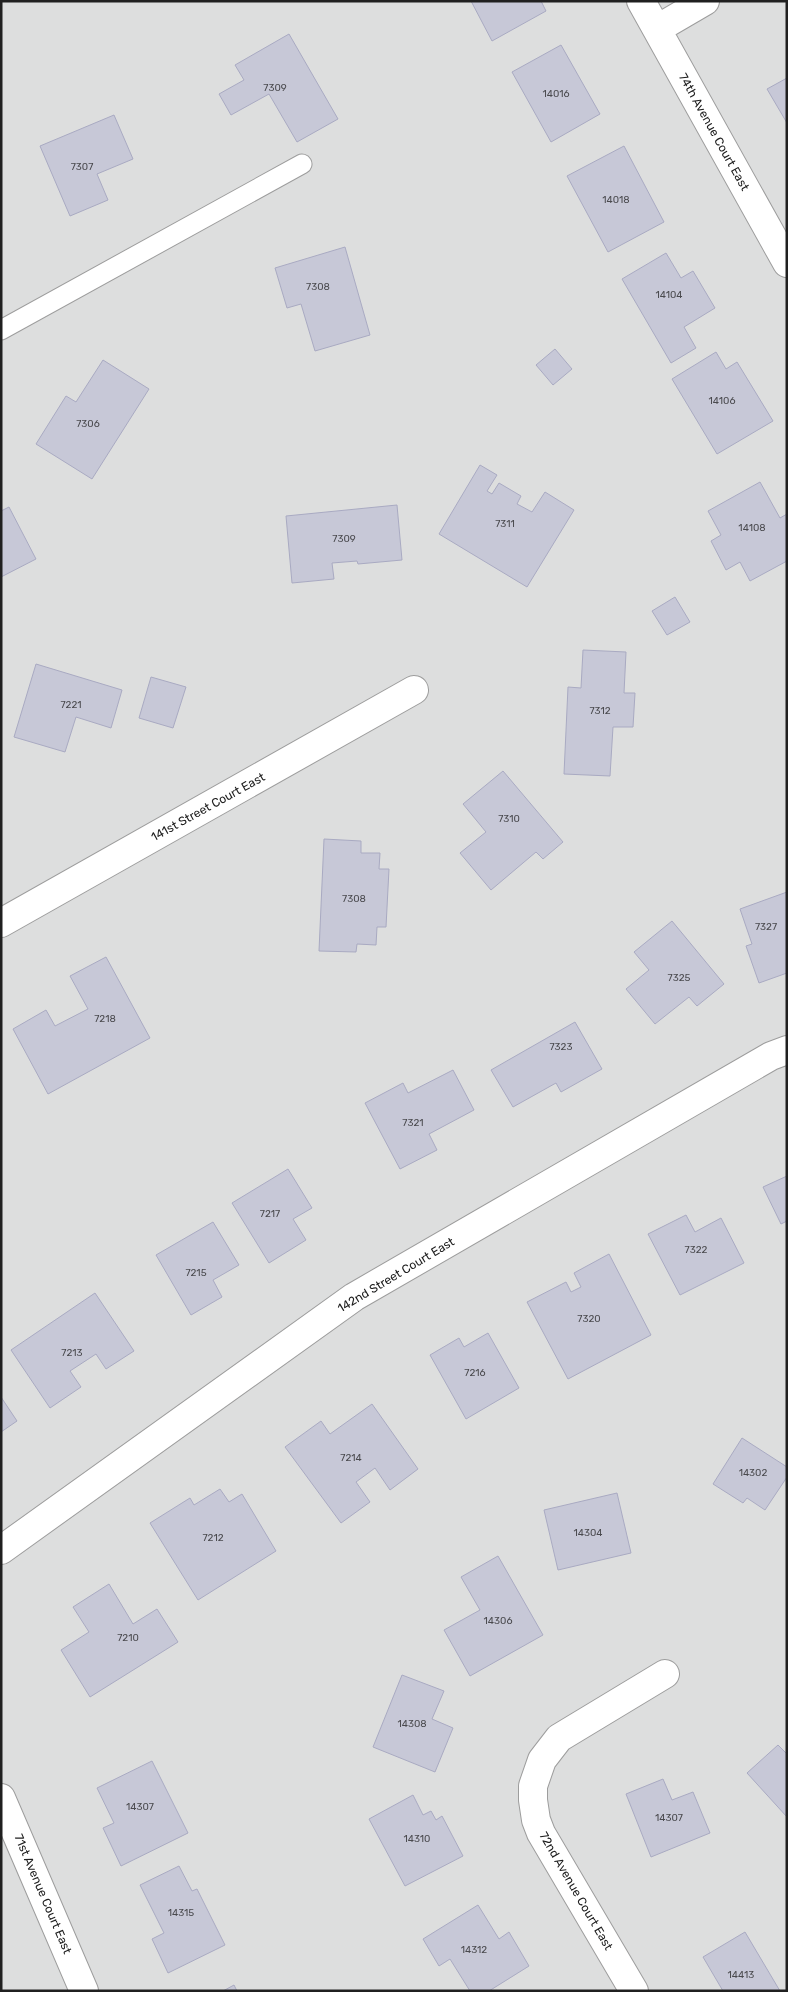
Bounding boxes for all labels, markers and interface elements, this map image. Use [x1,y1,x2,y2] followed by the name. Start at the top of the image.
[676,71,752,193] street label: 74th Avenue Court East
[263,82,287,94] house number: 7309
[542,88,570,100] house number: 14016
[71,161,93,173] house number: 7307
[602,194,630,206] house number: 14018
[306,281,330,293] house number: 7308
[655,289,683,301] house number: 14104
[709,395,735,407] house number: 14106
[76,418,100,430] house number: 7306
[495,518,515,530] house number: 7311
[738,522,766,534] house number: 14108
[332,533,356,545] house number: 7309
[60,699,82,711] house number: 7221
[589,705,611,717] house number: 7312
[149,770,268,844] street label: 141st Street Court East
[498,813,520,825] house number: 7310
[342,893,366,905] house number: 7308
[755,921,777,933] house number: 7327
[668,972,691,984] house number: 7325
[94,1013,116,1025] house number: 7218
[549,1041,573,1053] house number: 7323
[402,1117,424,1129] house number: 7321
[260,1208,280,1220] house number: 7217
[335,1234,457,1315] street label: 142nd Street Court East
[685,1244,708,1256] house number: 7322
[185,1267,207,1279] house number: 7215
[577,1313,601,1325] house number: 7320
[61,1347,83,1359] house number: 7213
[464,1367,486,1379] house number: 7216
[340,1452,362,1464] house number: 7214
[739,1467,767,1479] house number: 14302
[573,1527,603,1539] house number: 14304
[202,1532,224,1544] house number: 7212
[484,1615,512,1627] house number: 14306
[117,1632,139,1644] house number: 7210
[397,1718,427,1730] house number: 14308
[126,1801,154,1813] house number: 14307
[655,1812,683,1824] house number: 14307
[536,1829,616,1953] street label: 72nd Avenue Court East
[11,1832,75,1956] street label: 71st Avenue Court East
[404,1833,430,1845] house number: 14310
[168,1907,194,1919] house number: 14315
[461,1944,487,1956] house number: 14312
[728,1969,754,1981] house number: 14413

